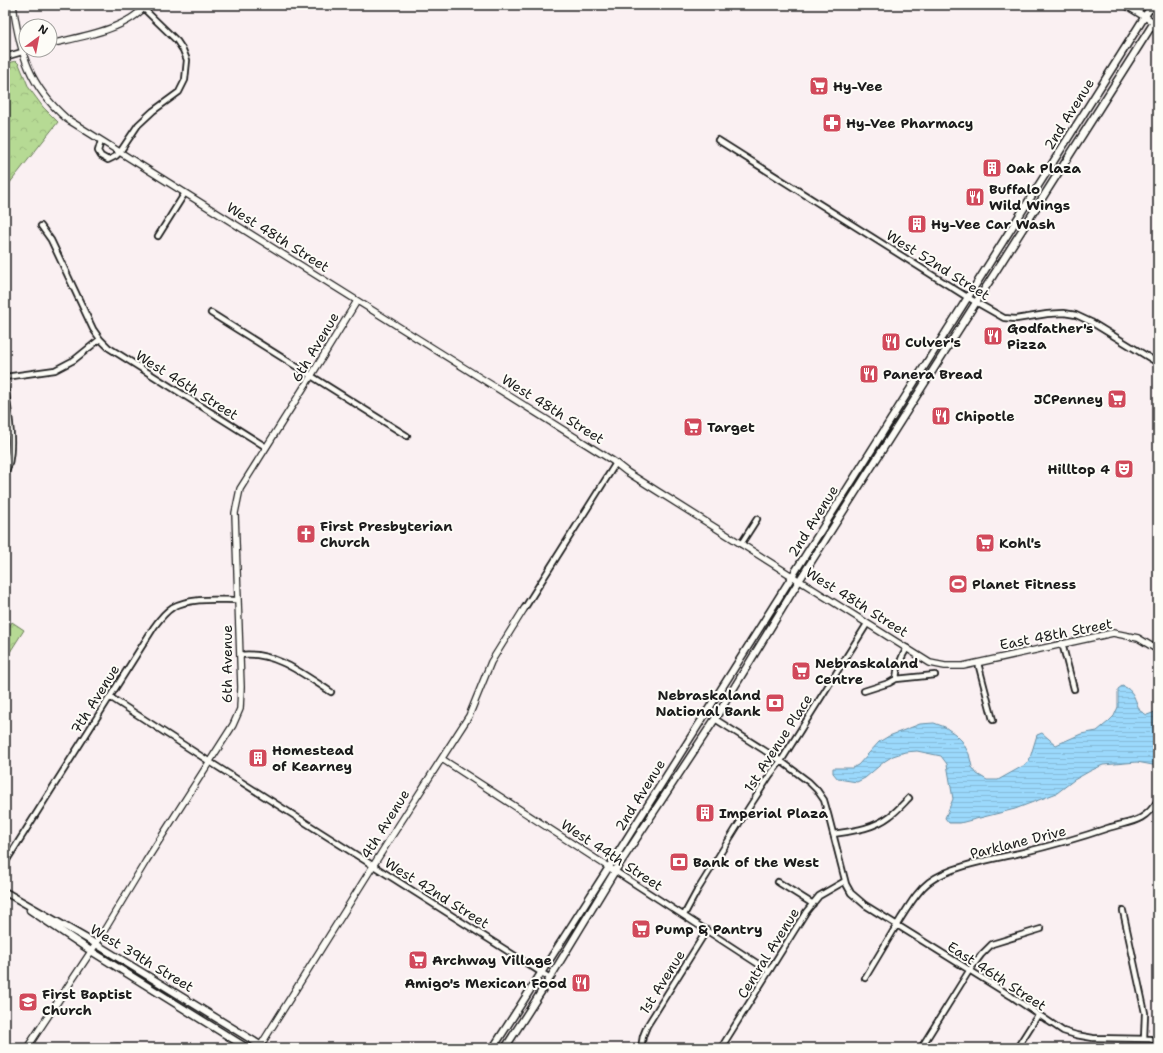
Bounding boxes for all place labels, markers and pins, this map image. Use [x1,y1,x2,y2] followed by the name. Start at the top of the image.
[808,75,830,97] supermarket icon: Hy-Vee
[833,77,883,95] place label: Hy-Vee
[821,112,843,134] pharmacy icon: Hy-Vee Pharmacy
[846,114,973,132] place label: Hy-Vee Pharmacy
[981,157,1003,179] building icon: Oak Plaza
[1006,159,1082,177] place label: Oak Plaza
[989,180,1070,214] place label: Buffalo Wild Wings
[964,186,986,208] restaurant icon: Buffalo Wild Wings
[906,213,928,235] building icon: Hy-Vee Car Wash
[931,215,1055,233] place label: Hy-Vee Car Wash
[1007,319,1094,353] place label: Godfather's Pizza
[982,325,1004,347] restaurant icon: Godfather's Pizza
[880,331,902,353] restaurant icon: Culver's
[905,333,961,351] place label: Culver's
[858,363,880,385] restaurant icon: Panera Bread
[883,365,983,383] place label: Panera Bread
[1106,388,1128,410] supermarket icon: JCPenney
[1034,390,1103,408] place label: JCPenney
[930,405,952,427] restaurant icon: Chipotle
[955,407,1015,425] place label: Chipotle
[682,416,704,438] supermarket icon: Target
[707,418,755,436] place label: Target
[1113,458,1135,480] theatre icon: Hilltop 4
[1048,460,1110,478] place label: Hilltop 4
[320,517,452,551] place label: First Presbyterian Church
[295,523,317,545] church icon: First Presbyterian Church
[974,532,996,554] supermarket icon: Kohl's
[999,534,1041,552] place label: Kohl's
[947,573,969,595] sports icon: Planet Fitness
[972,575,1076,593] place label: Planet Fitness
[815,654,919,688] place label: Nebraskaland Centre
[790,660,812,682] supermarket icon: Nebraskaland Centre
[655,686,761,720] place label: Nebraskaland National Bank
[764,692,786,714] bank icon: Nebraskaland National Bank
[272,741,354,775] place label: Homestead of Kearney
[247,747,269,769] building icon: Homestead of Kearney
[694,802,716,824] building icon: Imperial Plaza
[719,804,829,822] place label: Imperial Plaza
[668,851,690,873] bank icon: Bank of the West
[693,853,819,871] place label: Bank of the West
[630,918,652,940] supermarket icon: Pump & Pantry
[655,920,763,938] place label: Pump & Pantry
[407,949,429,971] supermarket icon: Archway Village
[432,951,552,969] place label: Archway Village
[570,972,592,994] restaurant icon: Amigo's Mexican Food
[404,974,567,992] place label: Amigo's Mexican Food
[42,985,132,1019] place label: First Baptist Church
[17,991,39,1013] school or university icon: First Baptist Church

